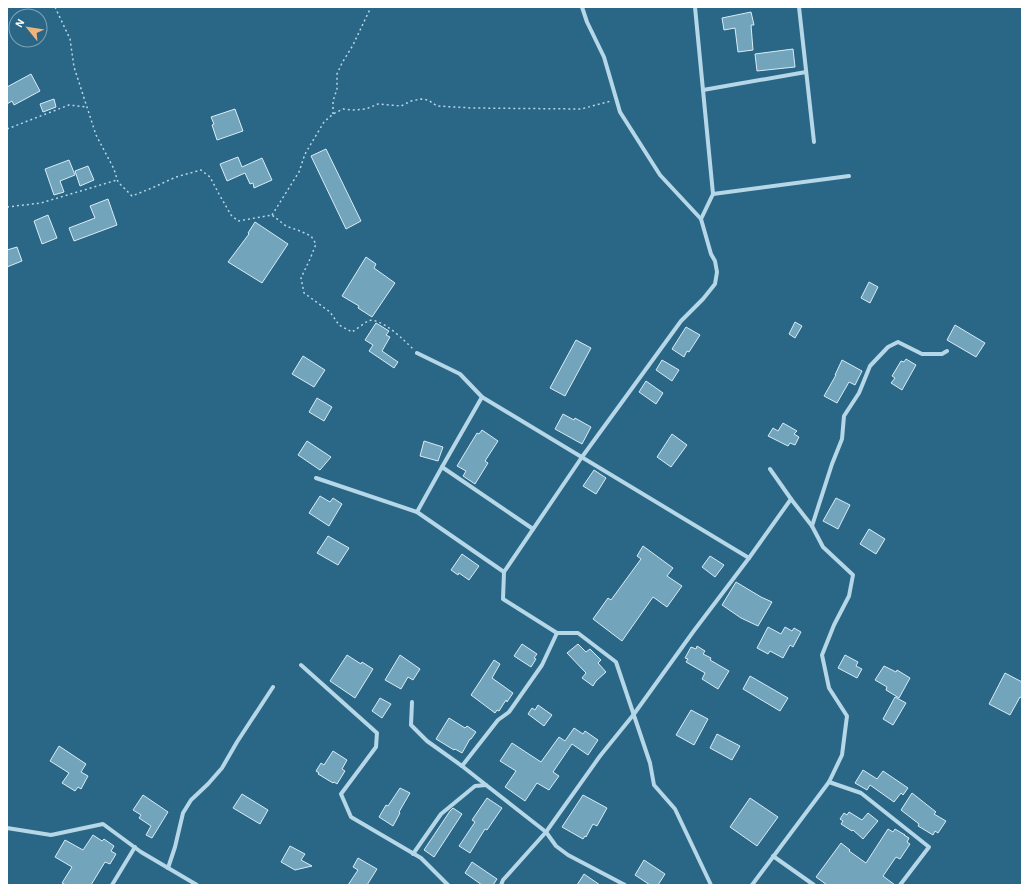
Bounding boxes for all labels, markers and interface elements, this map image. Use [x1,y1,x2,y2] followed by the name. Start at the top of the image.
[8,8,48,48] north arrow
[13,17,26,29] text: N

